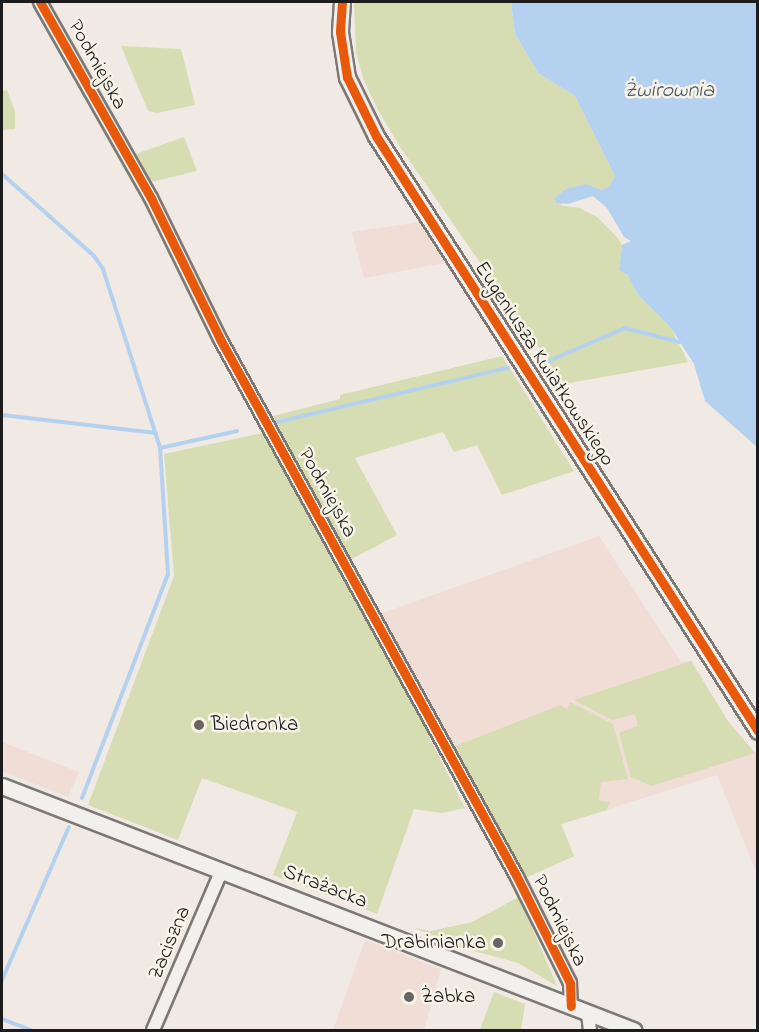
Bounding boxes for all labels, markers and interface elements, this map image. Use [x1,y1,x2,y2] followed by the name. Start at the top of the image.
[62,16,132,114] street label: Podmiejska
[624,79,714,105] water label: Żwirownia
[468,257,620,471] street label: Eugeniusza Kwiatkowskiego
[292,444,362,542] street label: Podmiejska
[211,712,298,738] place label: Biedronka
[192,718,206,732] marker: Biedronka
[279,859,371,915] street label: Strażacka
[526,871,592,971] street label: Podmiejska
[143,902,197,984] street label: Zaciszna
[382,930,486,956] place label: Drabinianka
[491,936,505,950] marker: Drabinianka
[421,984,475,1010] place label: Żabka
[402,990,416,1004] marker: Żabka

